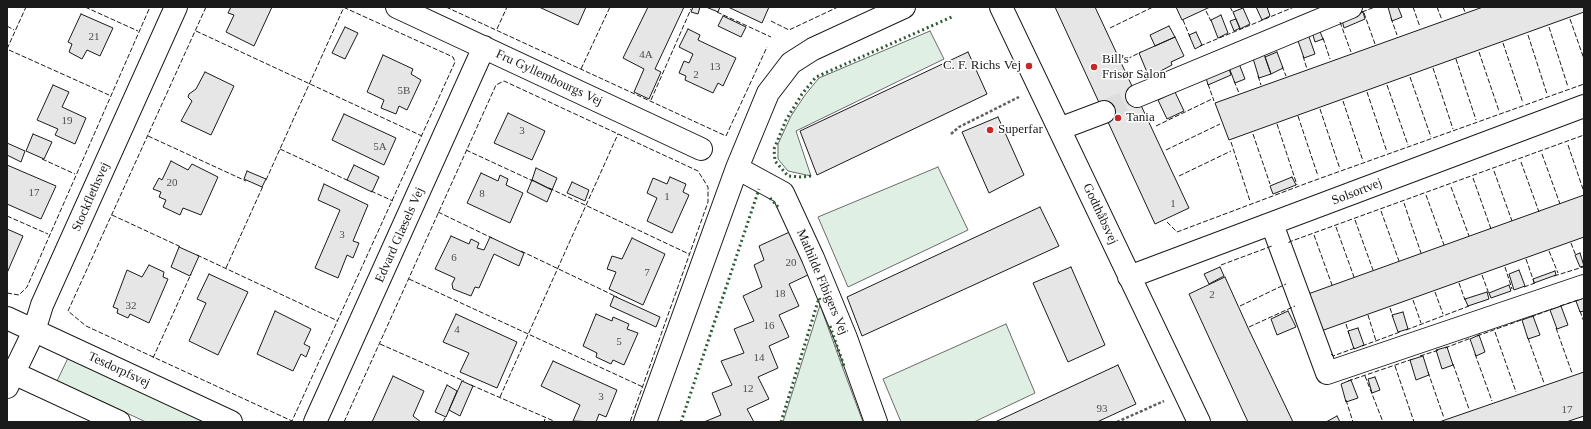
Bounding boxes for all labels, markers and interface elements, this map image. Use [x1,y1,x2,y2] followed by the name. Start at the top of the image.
[88,30,100,44] house number: 21
[493,46,605,110] street label: Fru Gyllembourgs Vej
[639,48,653,62] house number: 4A
[1102,52,1166,83] place label: Bill's Frisør Salon
[943,58,1021,74] place label: C. F. Richs Vej
[710,60,720,74] house number: 13
[1024,61,1034,71] marker: C. F. Richs Vej
[1089,62,1099,72] marker: Bill's Frisør Salon
[693,68,699,82] house number: 2
[398,84,410,98] house number: 5B
[1126,110,1155,126] place label: Tania
[1113,113,1123,123] marker: Tania
[62,114,72,128] house number: 19
[998,122,1043,138] place label: Superfar
[519,124,525,138] house number: 3
[985,125,995,135] marker: Superfar
[373,140,387,154] house number: 5A
[69,160,113,234] street label: Stockflethsvej
[1330,175,1384,209] street label: Solsortvej
[166,176,178,190] house number: 20
[1079,181,1121,247] street label: Godthåbsvej
[372,185,428,285] street label: Edvard Glæsels Vej
[28,186,40,200] house number: 17
[479,187,485,201] house number: 8
[664,190,670,204] house number: 1
[1170,197,1176,211] house number: 1
[793,227,851,337] street label: Mathilde Fibigers Vej
[339,228,345,242] house number: 3
[451,251,457,265] house number: 6
[786,256,796,270] house number: 20
[644,266,650,280] house number: 7
[774,287,786,301] house number: 18
[1209,288,1215,302] house number: 2
[126,299,136,313] house number: 32
[764,319,774,333] house number: 16
[454,323,460,337] house number: 4
[616,335,622,349] house number: 5
[85,349,153,391] street label: Tesdorpfsvej
[754,351,764,365] house number: 14
[742,382,754,396] house number: 12
[598,390,604,404] house number: 3
[1096,402,1108,416] house number: 93
[1562,403,1572,417] house number: 17

